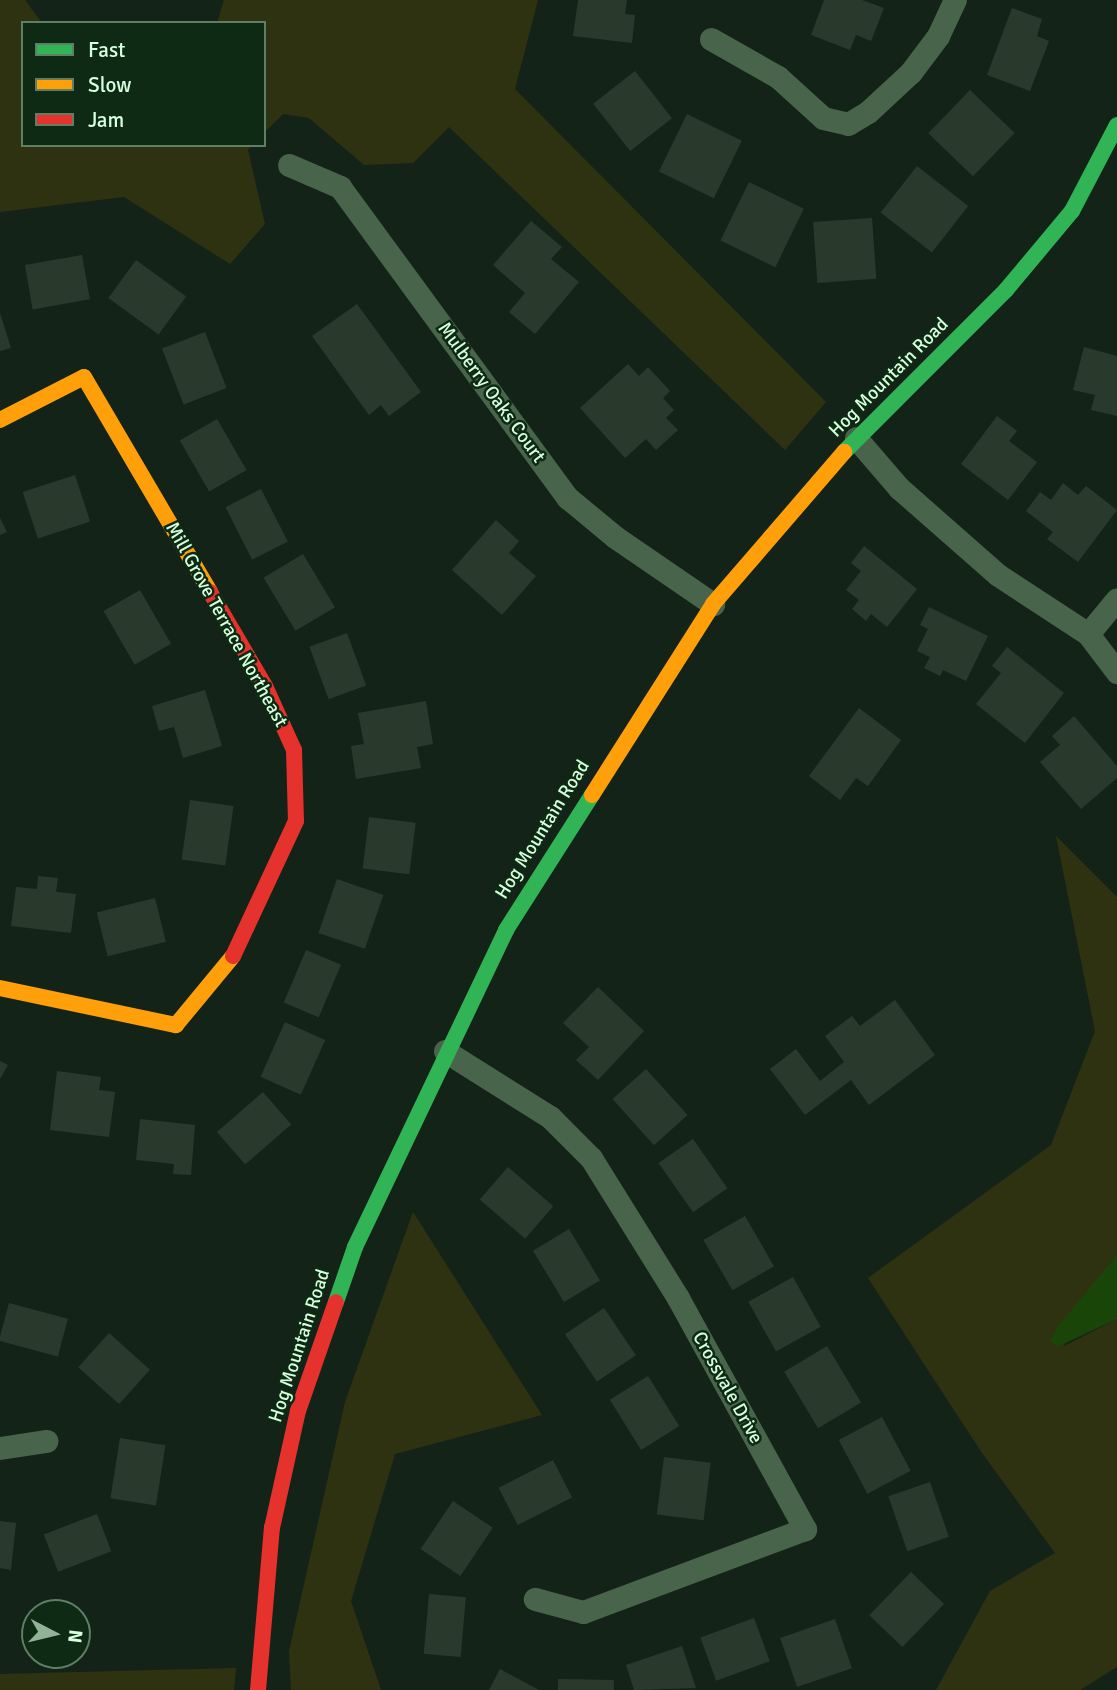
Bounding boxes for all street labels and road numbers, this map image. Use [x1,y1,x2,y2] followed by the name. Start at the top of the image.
[825,314,953,442] street label: Hog Mountain Road
[432,318,550,468] street label: Mulberry Oaks Court
[160,519,292,731] street label: Mill Grove Terrace Northeast
[491,756,595,904] street label: Hog Mountain Road
[265,1267,335,1425] street label: Hog Mountain Road
[687,1328,767,1448] street label: Crossvale Drive

